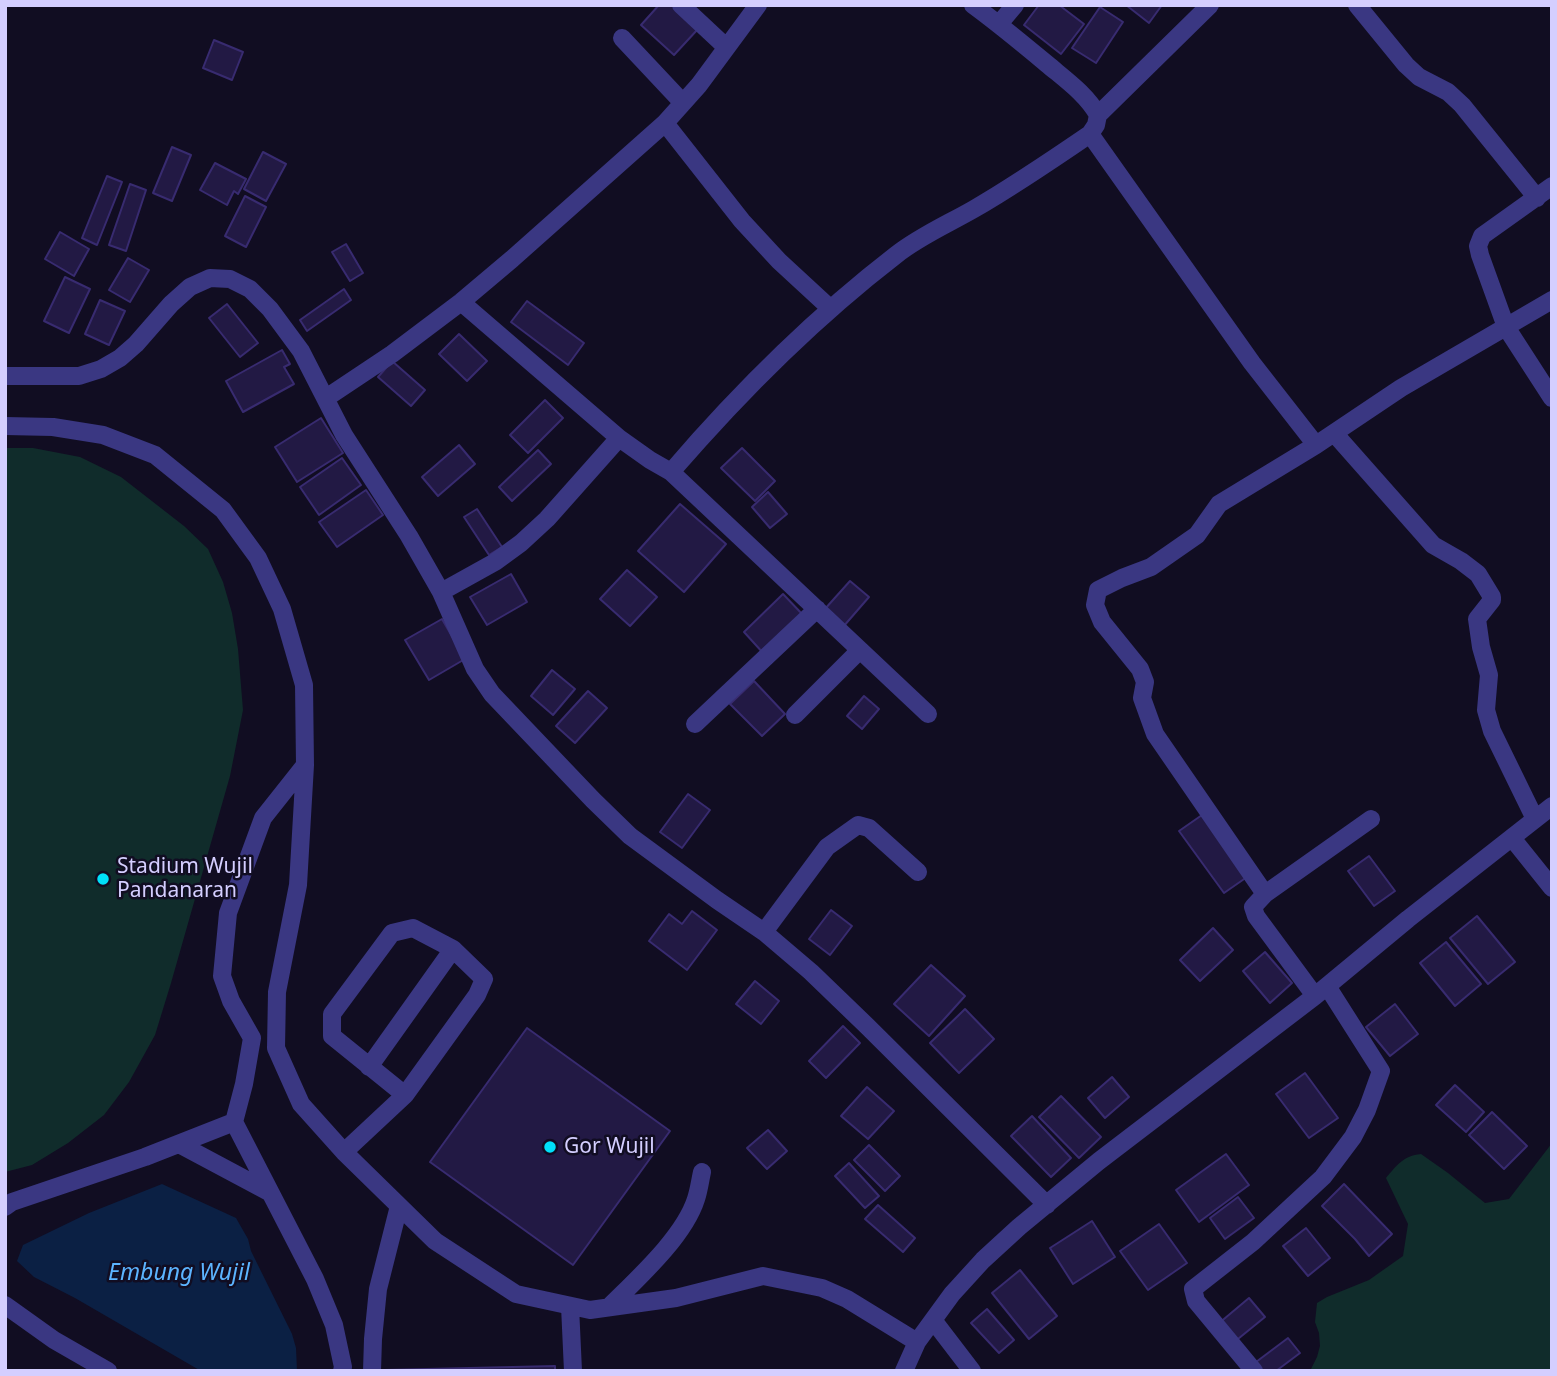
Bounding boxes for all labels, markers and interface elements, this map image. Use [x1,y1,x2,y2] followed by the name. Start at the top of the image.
[117,854,253,904] place label: Stadium Wujil Pandanaran
[95,871,111,887] marker: Stadium Wujil Pandanaran
[564,1134,655,1160] place label: Gor Wujil
[542,1139,558,1155] marker: Gor Wujil
[108,1259,250,1287] water label: Embung Wujil

